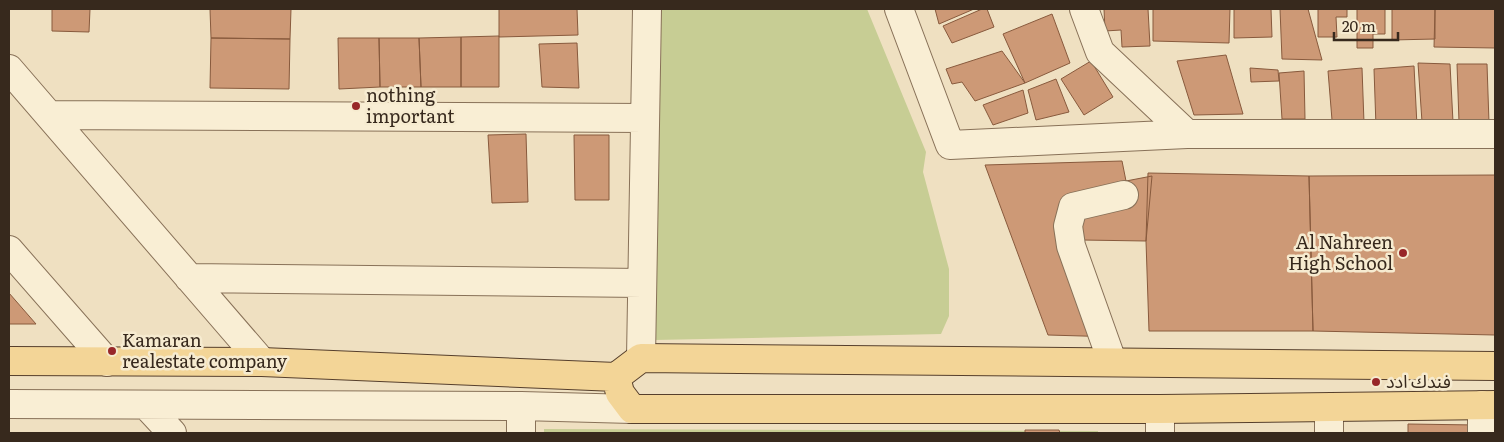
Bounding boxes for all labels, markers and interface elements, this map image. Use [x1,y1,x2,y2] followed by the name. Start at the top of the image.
[1334,10,1398,42] scale bar
[1342,14,1376,37] text: 20 m
[366,81,455,129] place label: nothing important
[350,100,362,112] marker: nothing important
[1288,228,1393,276] place label: Al Nahreen High School
[1397,247,1409,259] marker: Al Nahreen High School
[122,326,288,374] place label: Kamaran realestate company
[106,345,118,357] marker: Kamaran realestate company
[1386,367,1451,394] place label: فندك ادد
[1370,376,1382,388] marker: فندك ادد

